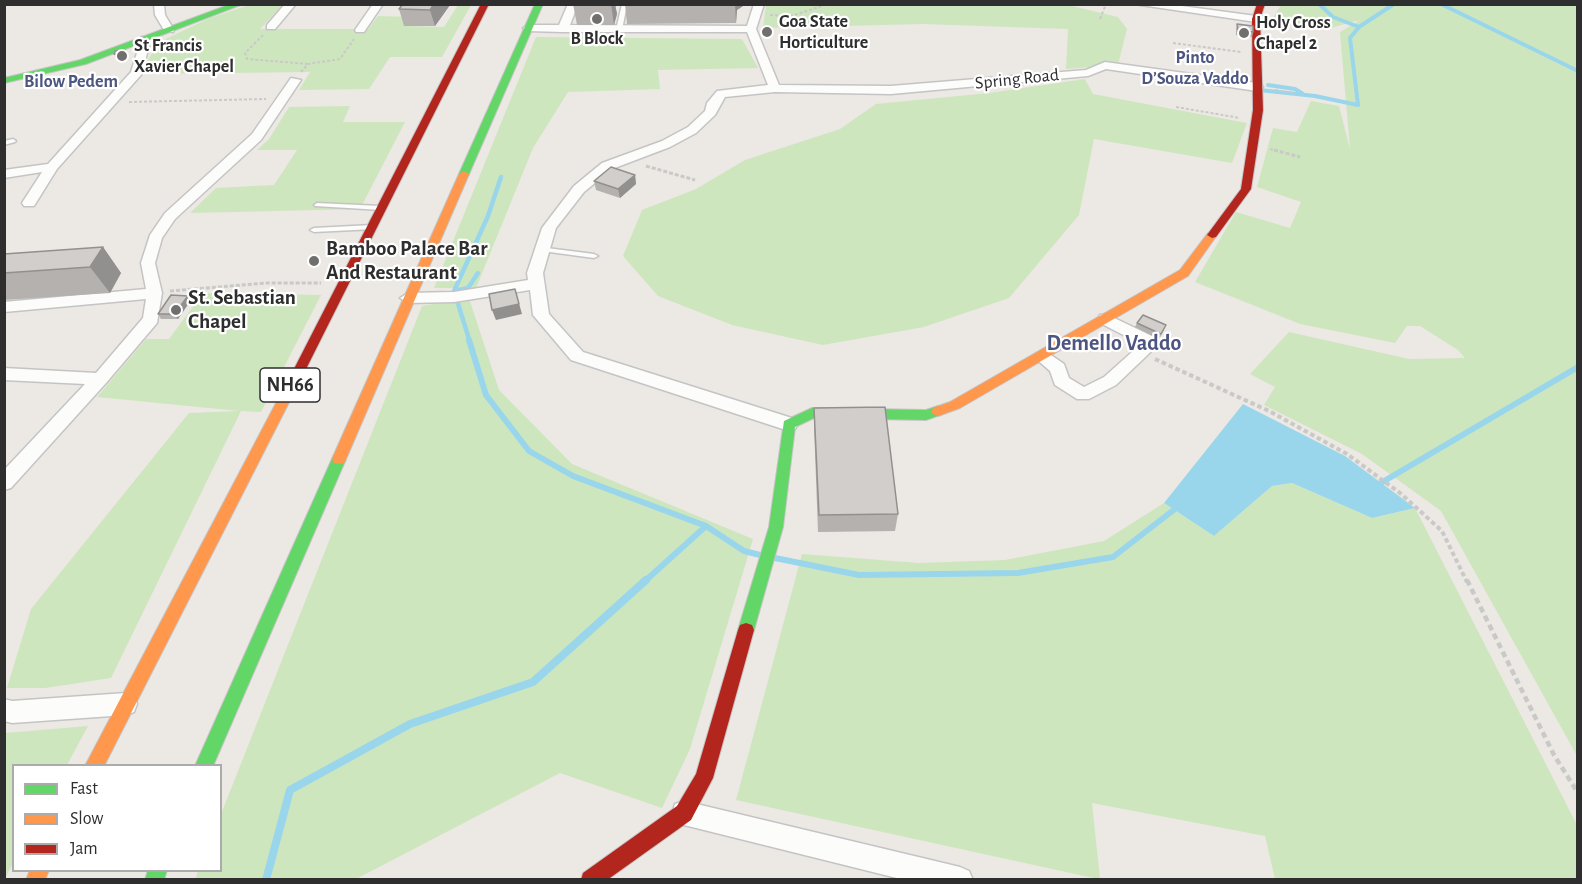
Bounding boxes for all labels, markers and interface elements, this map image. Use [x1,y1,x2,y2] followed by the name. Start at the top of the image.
[779,11,868,54] place label: Goa State Horticulture
[590,12,604,26] marker: B Block
[1256,12,1331,54] place label: Holy Cross Chapel 2
[760,25,774,39] marker: Goa State Horticulture
[1237,26,1251,40] marker: Holy Cross Chapel 2
[571,28,623,50] place label: B Block
[134,35,234,78] place label: St Francis Xavier Chapel
[1141,47,1249,90] district label: Pinto D’Souza Vaddo
[115,49,129,63] marker: St Francis Xavier Chapel
[974,64,1060,94] street label: Spring Road
[24,71,118,93] district label: Bilow Pedem
[326,236,487,286] place label: Bamboo Palace Bar And Restaurant
[307,254,321,268] marker: Bamboo Palace Bar And Restaurant
[188,285,296,335] place label: St. Sebastian Chapel
[169,303,183,317] marker: St. Sebastian Chapel
[1047,330,1181,356] district label: Demello Vaddo
[260,368,320,402] road number: NH66
[12,764,222,872] legend
[70,780,98,798] text: Fast
[70,810,103,828] text: Slow
[70,840,98,858] text: Jam

